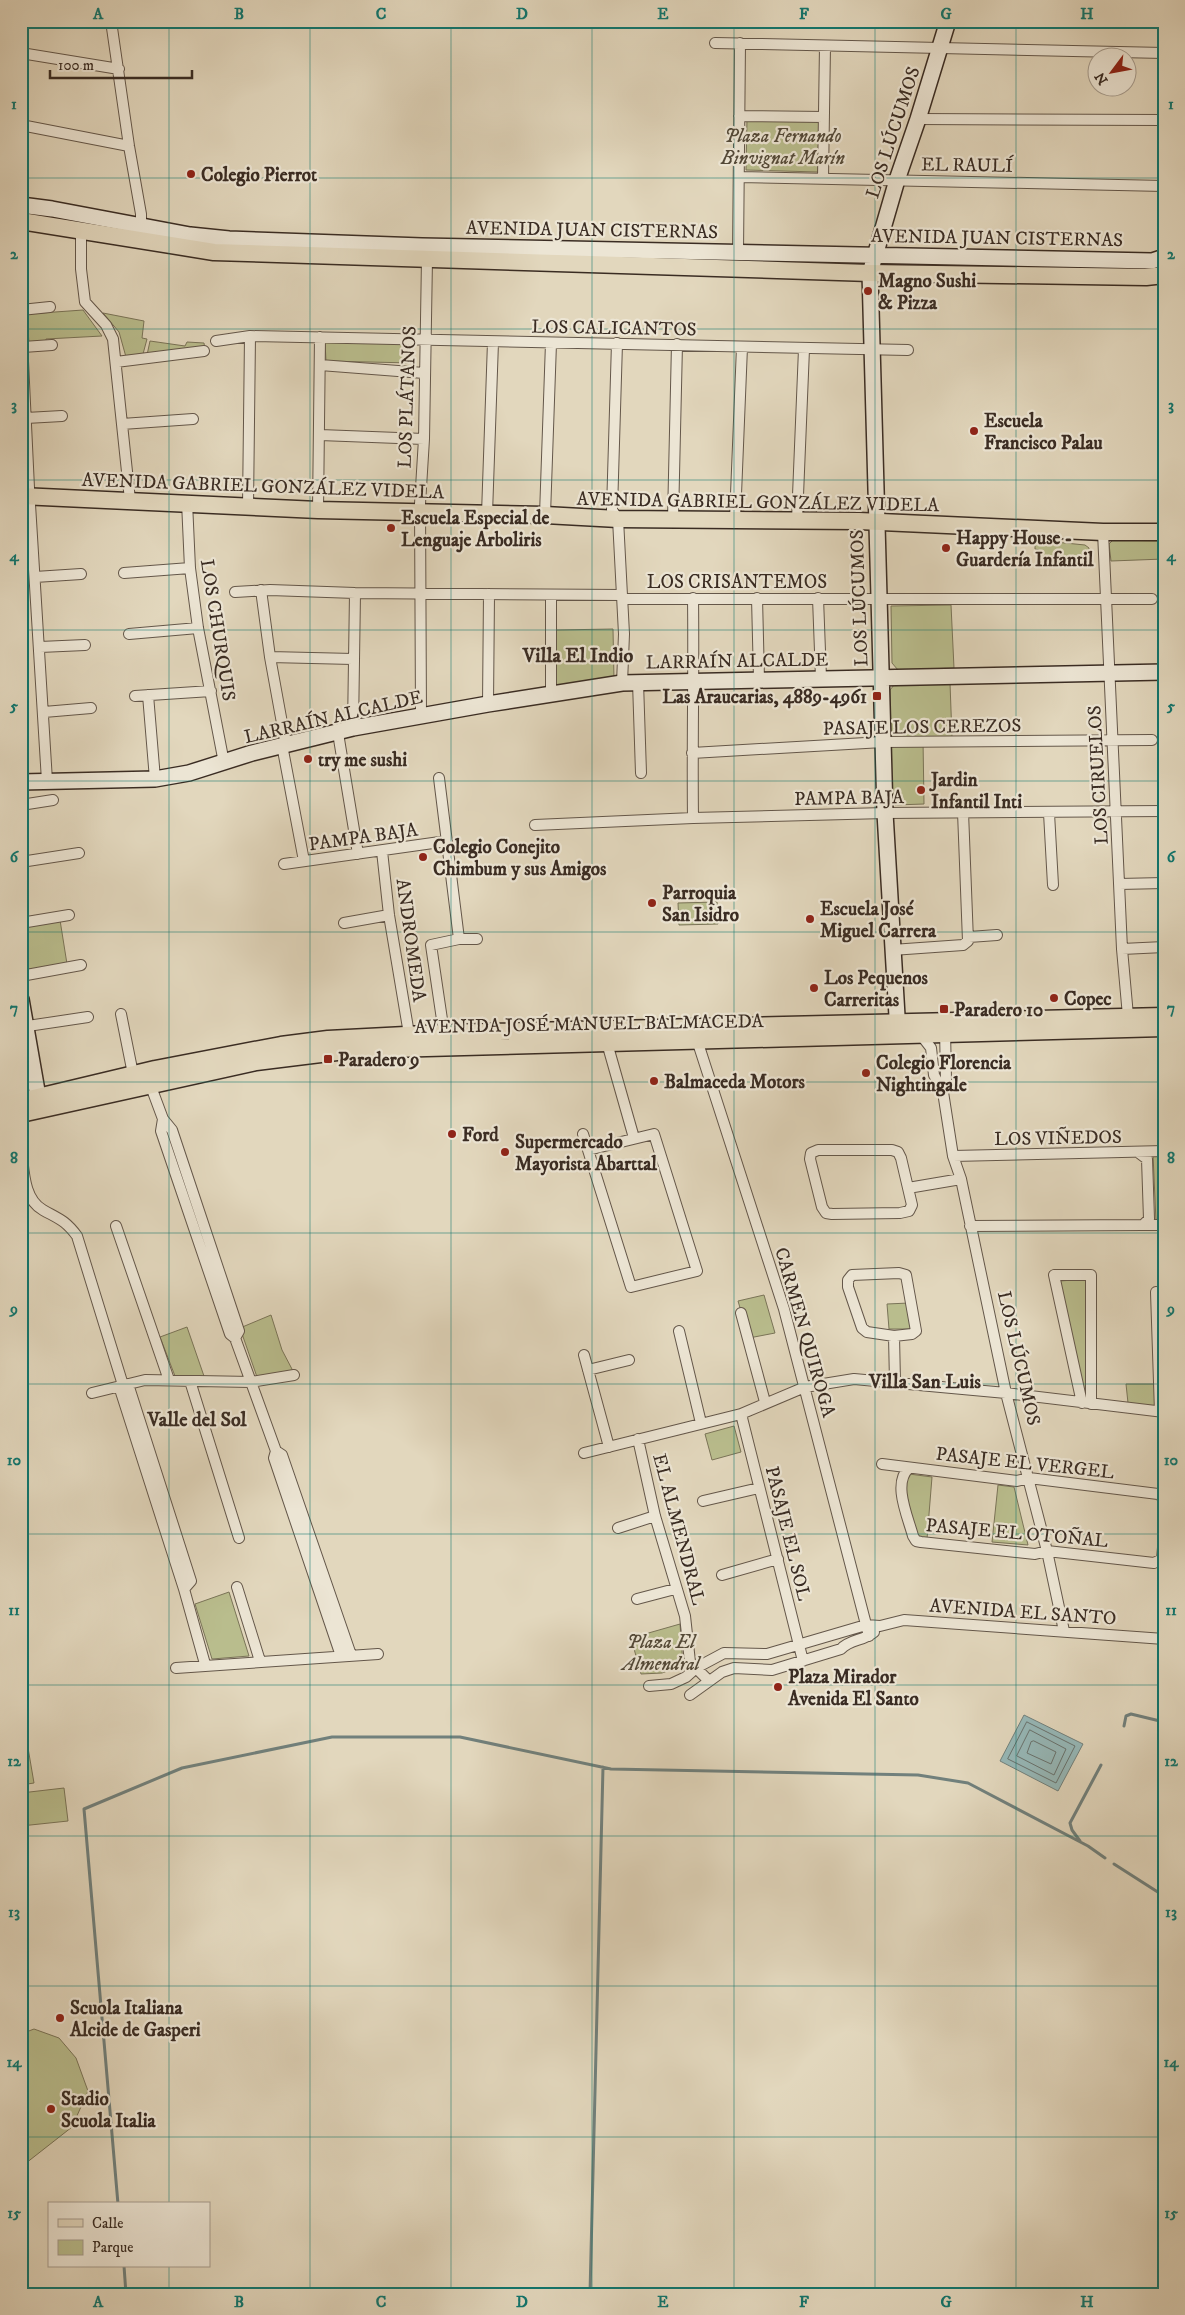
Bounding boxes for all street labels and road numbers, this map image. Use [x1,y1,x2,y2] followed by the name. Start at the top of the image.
[859,63,926,201] street label: LOS LÚCUMOS
[921,151,1014,178] street label: EL RAULÍ
[466,217,718,244] street label: AVENIDA JUAN CISTERNAS
[871,225,1123,252] street label: AVENIDA JUAN CISTERNAS
[531,316,697,341] street label: LOS CALICANTOS
[392,325,421,469] street label: LOS PLÁTANOS
[81,467,446,504] street label: AVENIDA GABRIEL GONZÁLEZ VIDELA
[576,486,940,517] street label: AVENIDA GABRIEL GONZÁLEZ VIDELA
[844,529,873,667] street label: LOS LÚCUMOS
[195,558,240,703] street label: LOS CHURQUIS
[647,571,827,594] street label: LOS CRISANTEMOS
[646,646,828,675] street label: LARRAÍN ALCALDE
[241,684,425,749] street label: LARRAÍN ALCALDE
[1083,705,1114,845] street label: LOS CIRUELOS
[823,714,1022,741] street label: PASAJE LOS CEREZOS
[794,786,905,811] street label: PAMPA BAJA
[307,818,420,857] street label: PAMPA BAJA
[390,877,431,1004] street label: ANDROMEDA
[414,1009,765,1039] street label: AVENIDA JOSÉ MANUEL BALMACEDA
[994,1124,1122,1151] street label: LOS VIÑEDOS
[769,1245,840,1421] street label: CARMEN QUIROGA
[992,1288,1047,1428] street label: LOS LÚCUMOS
[935,1443,1115,1484] street label: PASAJE EL VERGEL
[647,1451,710,1608] street label: EL ALMENDRAL
[760,1464,815,1603] street label: PASAJE EL SOL
[925,1512,1109,1553] street label: PASAJE EL OTOÑAL
[929,1594,1117,1631] street label: AVENIDA EL SANTO

